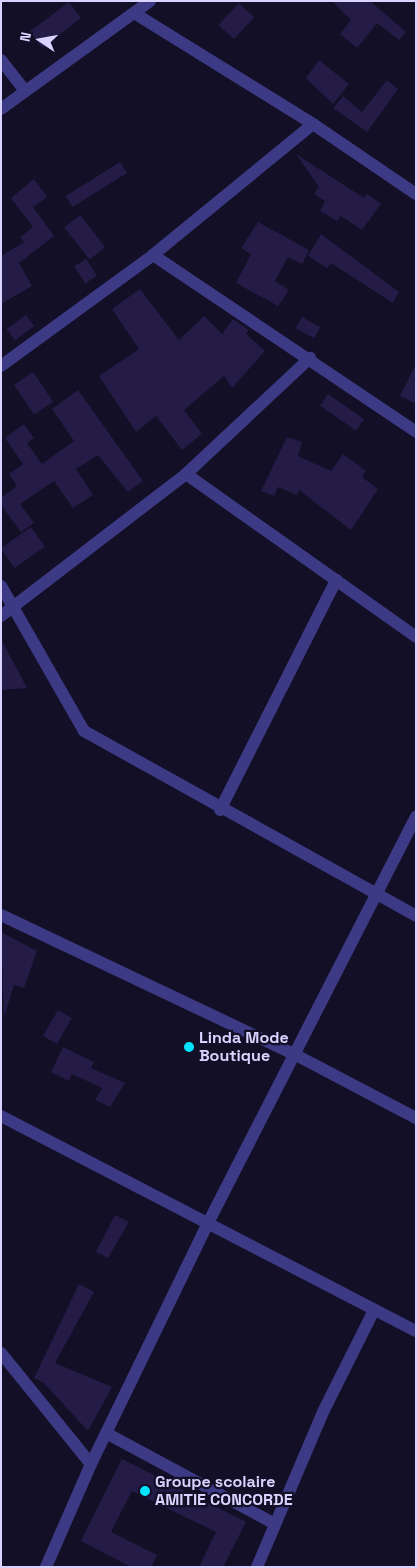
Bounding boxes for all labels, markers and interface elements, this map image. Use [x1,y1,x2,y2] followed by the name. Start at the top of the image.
[15,15,65,65] north arrow
[16,30,35,43] text: N
[199,1028,289,1066] place label: Linda Mode Boutique
[183,1041,195,1053] marker: Linda Mode Boutique
[155,1472,293,1510] place label: Groupe scolaire AMITIE CONCORDE
[139,1485,151,1497] marker: Groupe scolaire AMITIE CONCORDE

